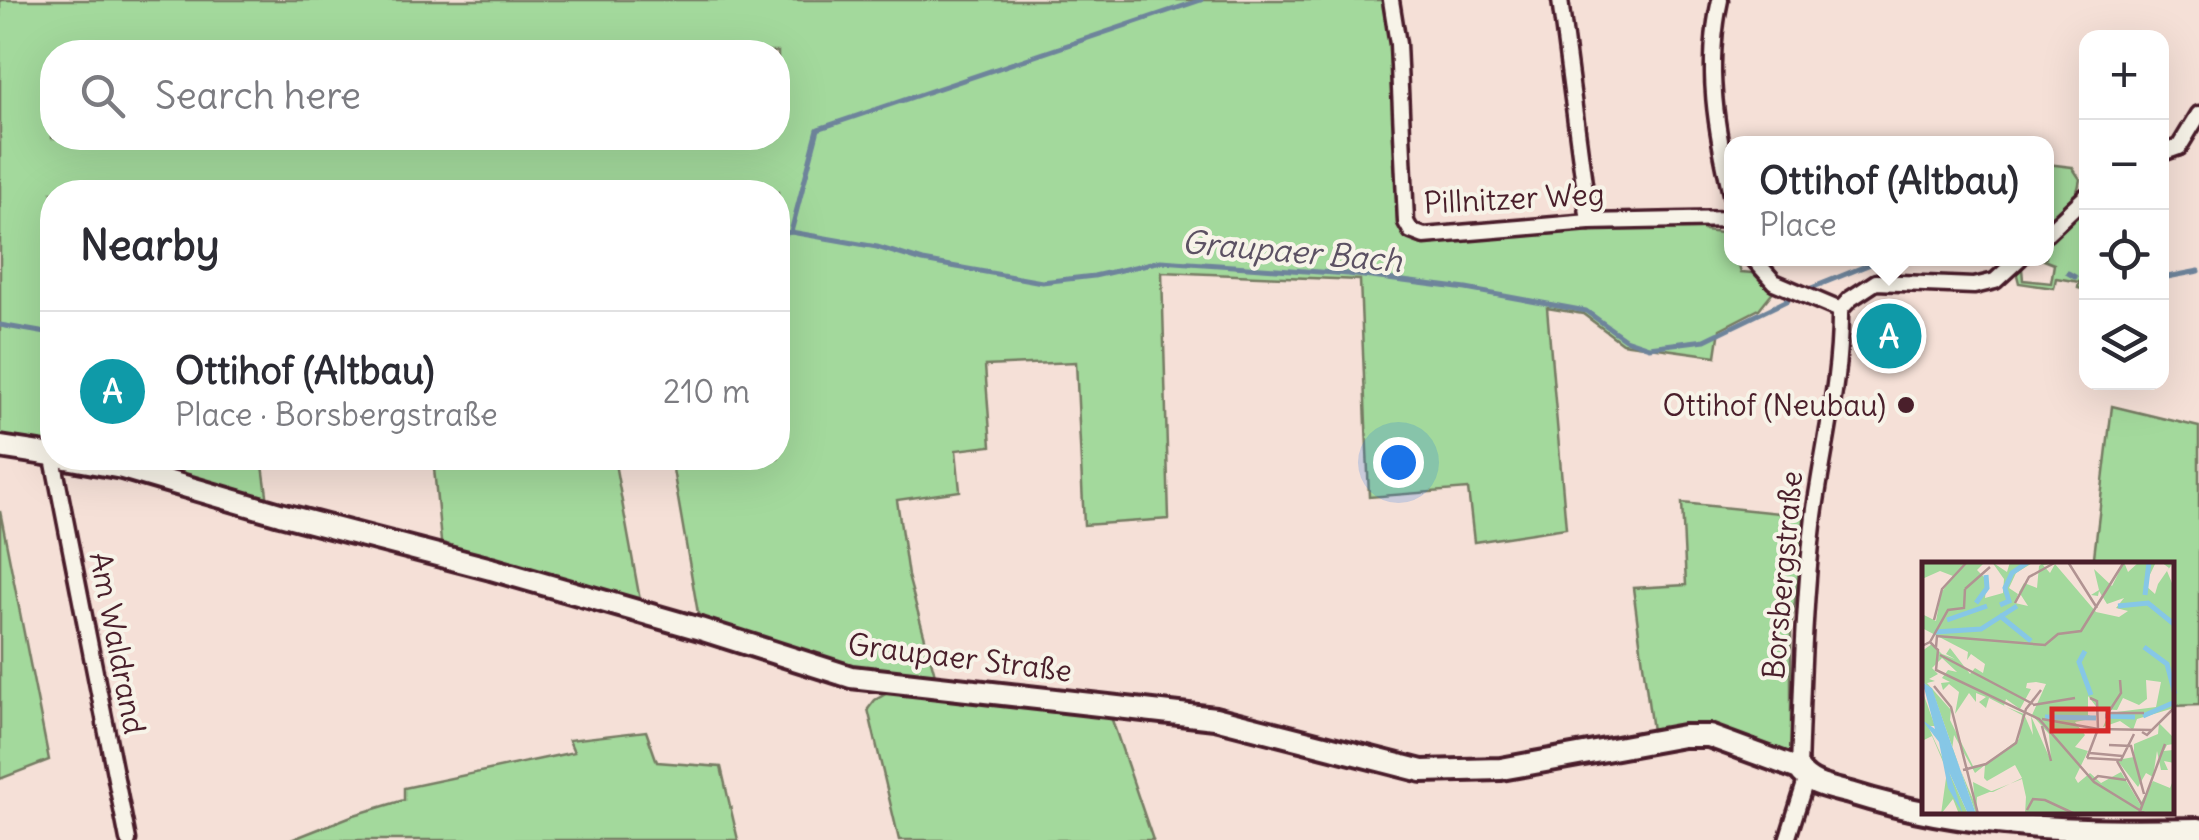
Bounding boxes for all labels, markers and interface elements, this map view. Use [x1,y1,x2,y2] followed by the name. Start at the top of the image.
[2079,30,2169,390] map controls
[2079,30,2169,120] button: +
[40,40,790,150] search box
[75,68,130,123] icon: search
[155,72,361,119] text: Search here
[2079,120,2169,210] button: −
[1724,136,2054,266] popup
[1759,157,2019,204] text: Ottihof (Altbau)
[1423,174,1605,222] street label: Pillnitzer Weg
[1759,204,1837,245] text: Place
[2079,210,2169,300] button: locate
[80,219,219,271] text: Nearby
[1180,221,1404,281] water label: Graupaer Bach
[1856,298,1922,374] pin: A
[2079,300,2169,390] button: layers
[175,347,435,394] text: Ottihof (Altbau)
[102,371,123,412] text: A
[663,371,750,412] text: 210 m
[1662,386,1886,424] place label: Ottihof (Neubau)
[175,394,498,435] text: Place · Borsbergstraße
[1895,394,1917,416] marker: Ottihof (Neubau)
[1373,437,1424,488] your location
[1754,469,1810,681] street label: Borsbergstraße
[82,549,154,737] street label: Am Waldrand
[1922,562,2174,815] inset map
[846,624,1074,690] street label: Graupaer Straße

